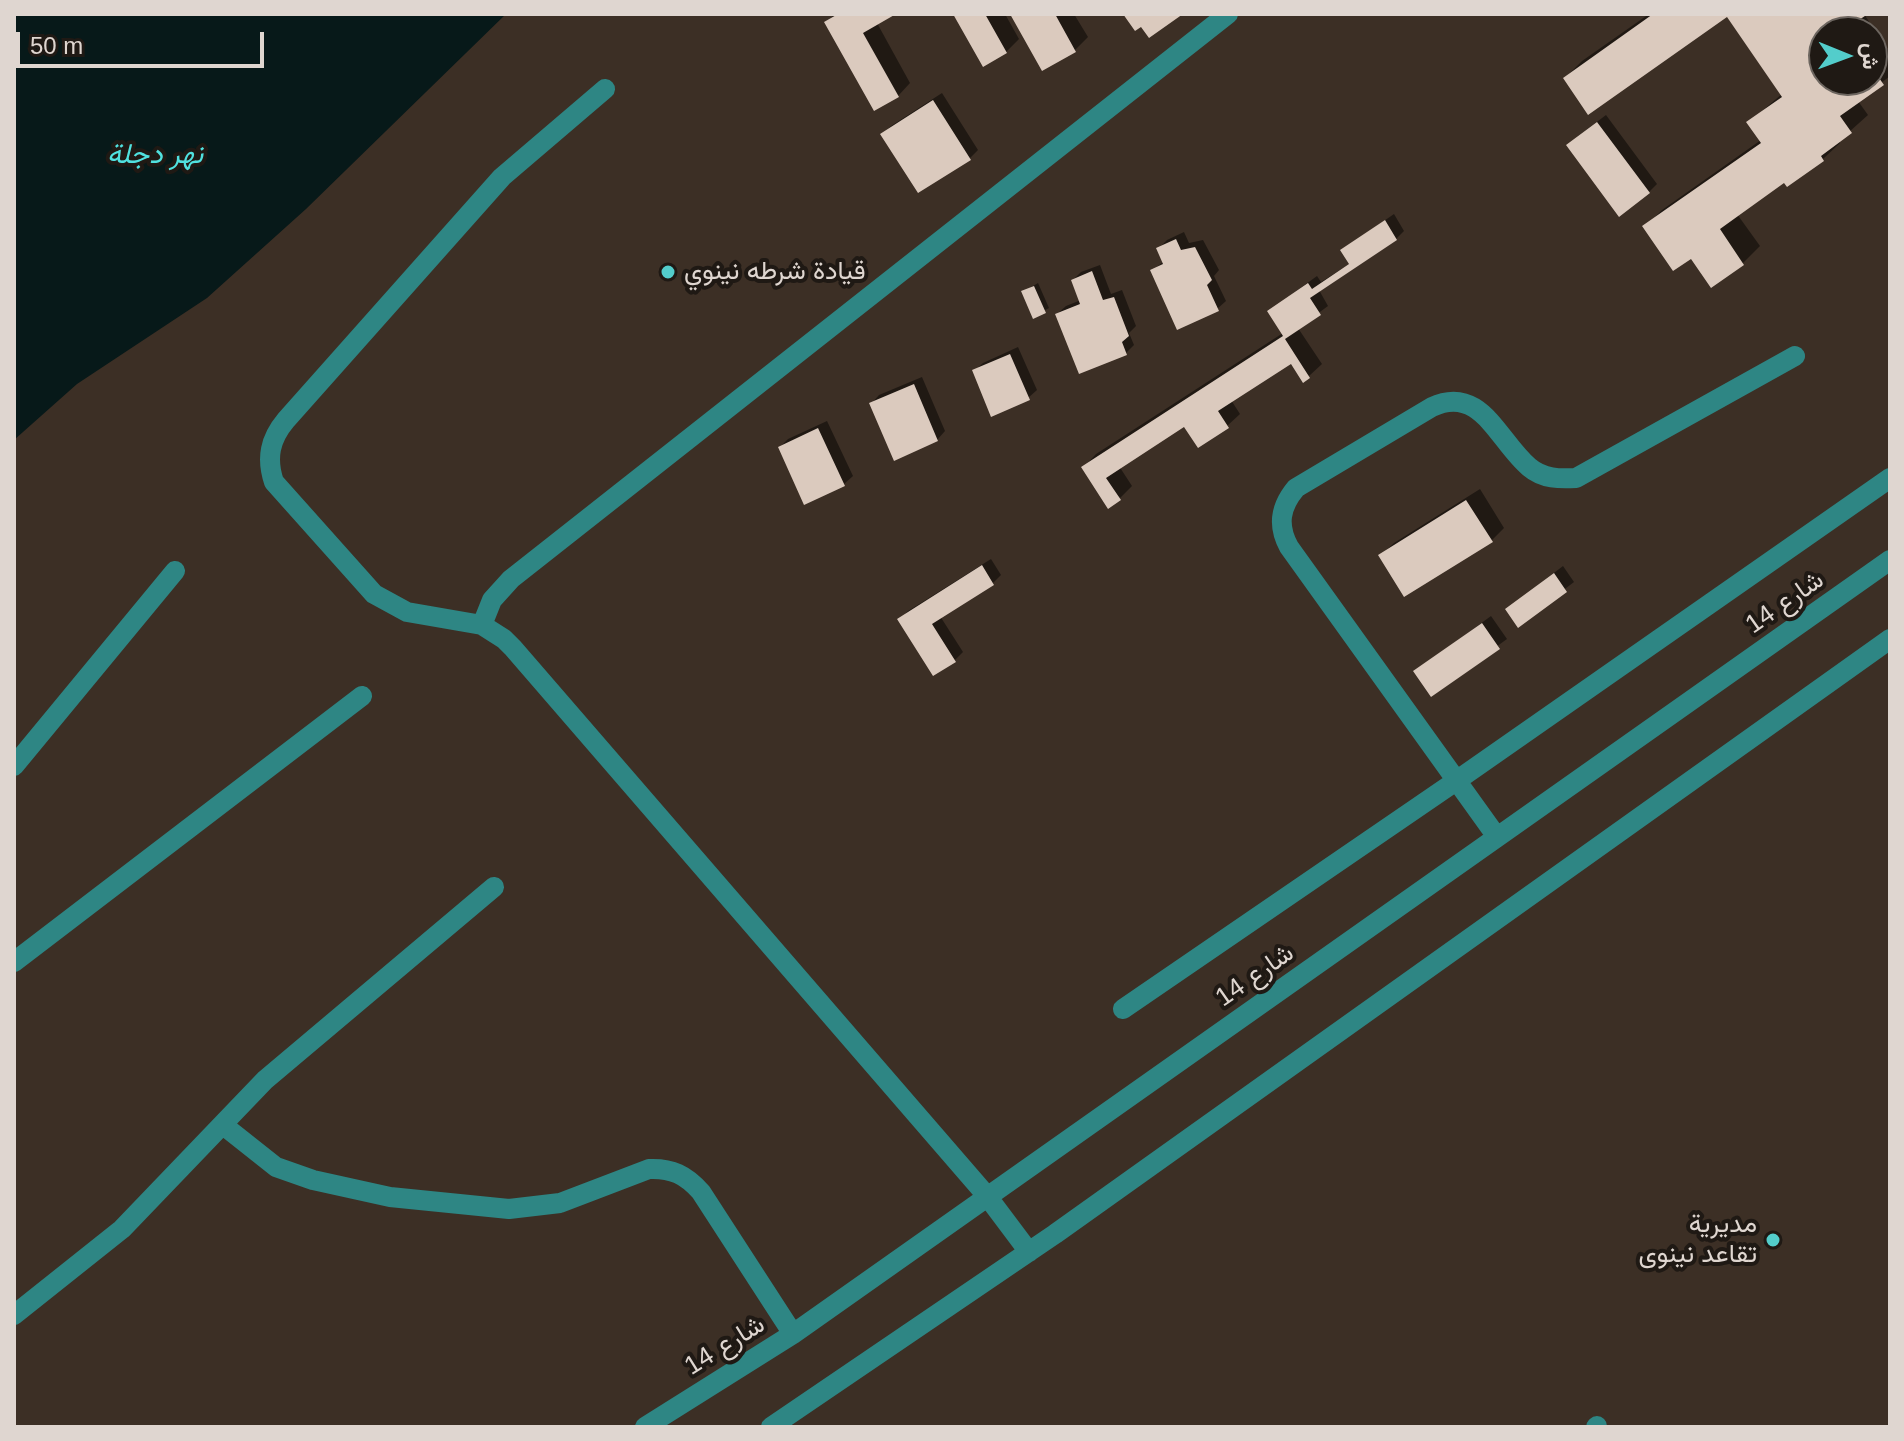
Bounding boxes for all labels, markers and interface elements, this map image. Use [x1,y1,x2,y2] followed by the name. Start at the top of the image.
[20,16,268,66] scale bar
[1808,16,1888,96] north arrow
[30,32,83,59] text: 50 m
[1858,43,1883,70] text: ش
[107,138,203,172] water label: نهر دجلة
[684,256,866,288] place label: قيادة شرطه نينوي
[659,263,677,281] marker: قيادة شرطه نينوي
[1740,565,1830,641] street label: شارع 14
[1210,938,1300,1014] street label: شارع 14
[1639,1209,1757,1270] place label: مديرية تقاعد نينوى
[1764,1231,1782,1249] marker: مديرية تقاعد نينوى
[679,1309,771,1383] street label: شارع 14

